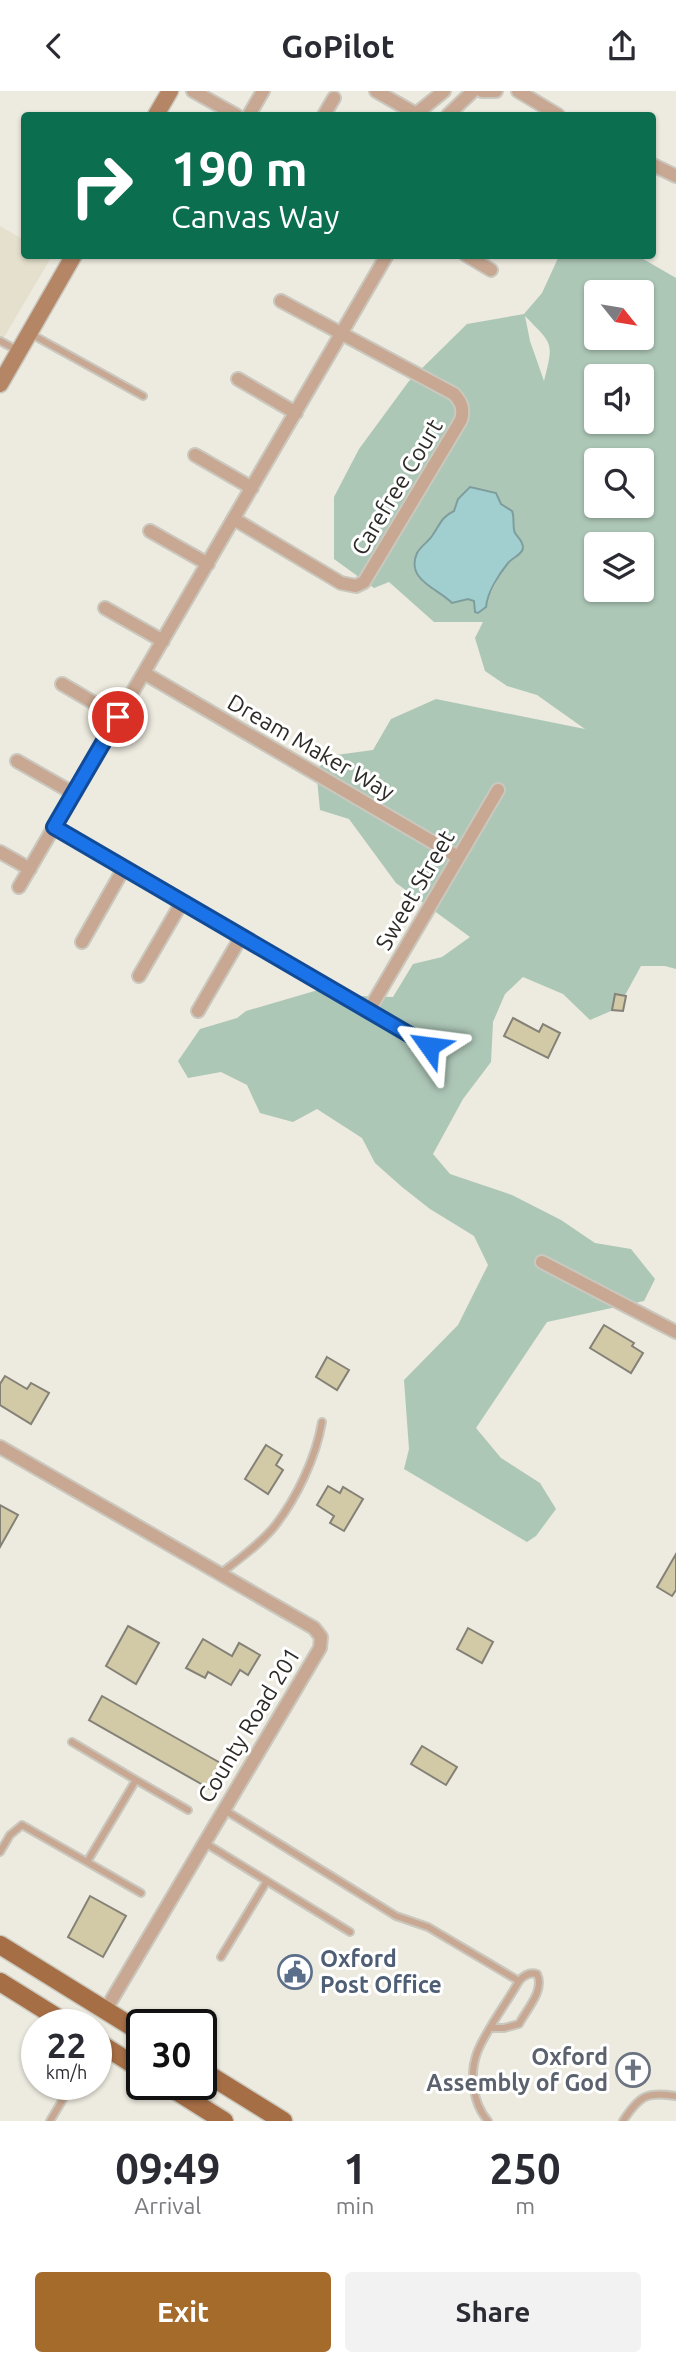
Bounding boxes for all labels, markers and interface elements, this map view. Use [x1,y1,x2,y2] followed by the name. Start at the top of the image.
[35,27,73,65] icon: back
[603,27,641,65] icon: share
[281,28,395,64] text: GoPilot
[56,140,147,231] icon: right
[171,140,308,195] text: 190 m
[171,198,339,234] text: Canvas Way
[584,280,654,350] north arrow
[584,280,654,602] map controls
[584,364,654,434] button: sound
[346,414,447,559] street label: Carefree Court
[584,448,654,518] button: search
[584,532,654,602] button: layers
[88,687,148,747] pin
[224,689,399,804] street label: Dream Maker Way
[99,698,137,736] icon: arrive
[370,826,459,954] street label: Sweet Street
[392,1009,466,1083] position arrow
[192,1643,305,1807] street label: County Road 201
[320,1946,442,1997] place label: Oxford Post Office
[276,1953,314,1991] public building icon: Oxford Post Office
[126,2009,217,2100] speed limit sign: 30
[47,2025,86,2065] text: 22
[426,2044,608,2095] place label: Oxford Assembly of God
[614,2051,652,2089] church icon: Oxford Assembly of God
[46,2062,87,2082] text: km/h
[115,2145,220,2192] text: 09:49
[343,2145,367,2192] text: 1
[490,2145,561,2192] text: 250
[134,2193,201,2218] text: Arrival
[336,2193,374,2218] text: min
[515,2193,535,2218] text: m
[35,2272,331,2352] button: Exit
[345,2272,641,2352] button: Share

